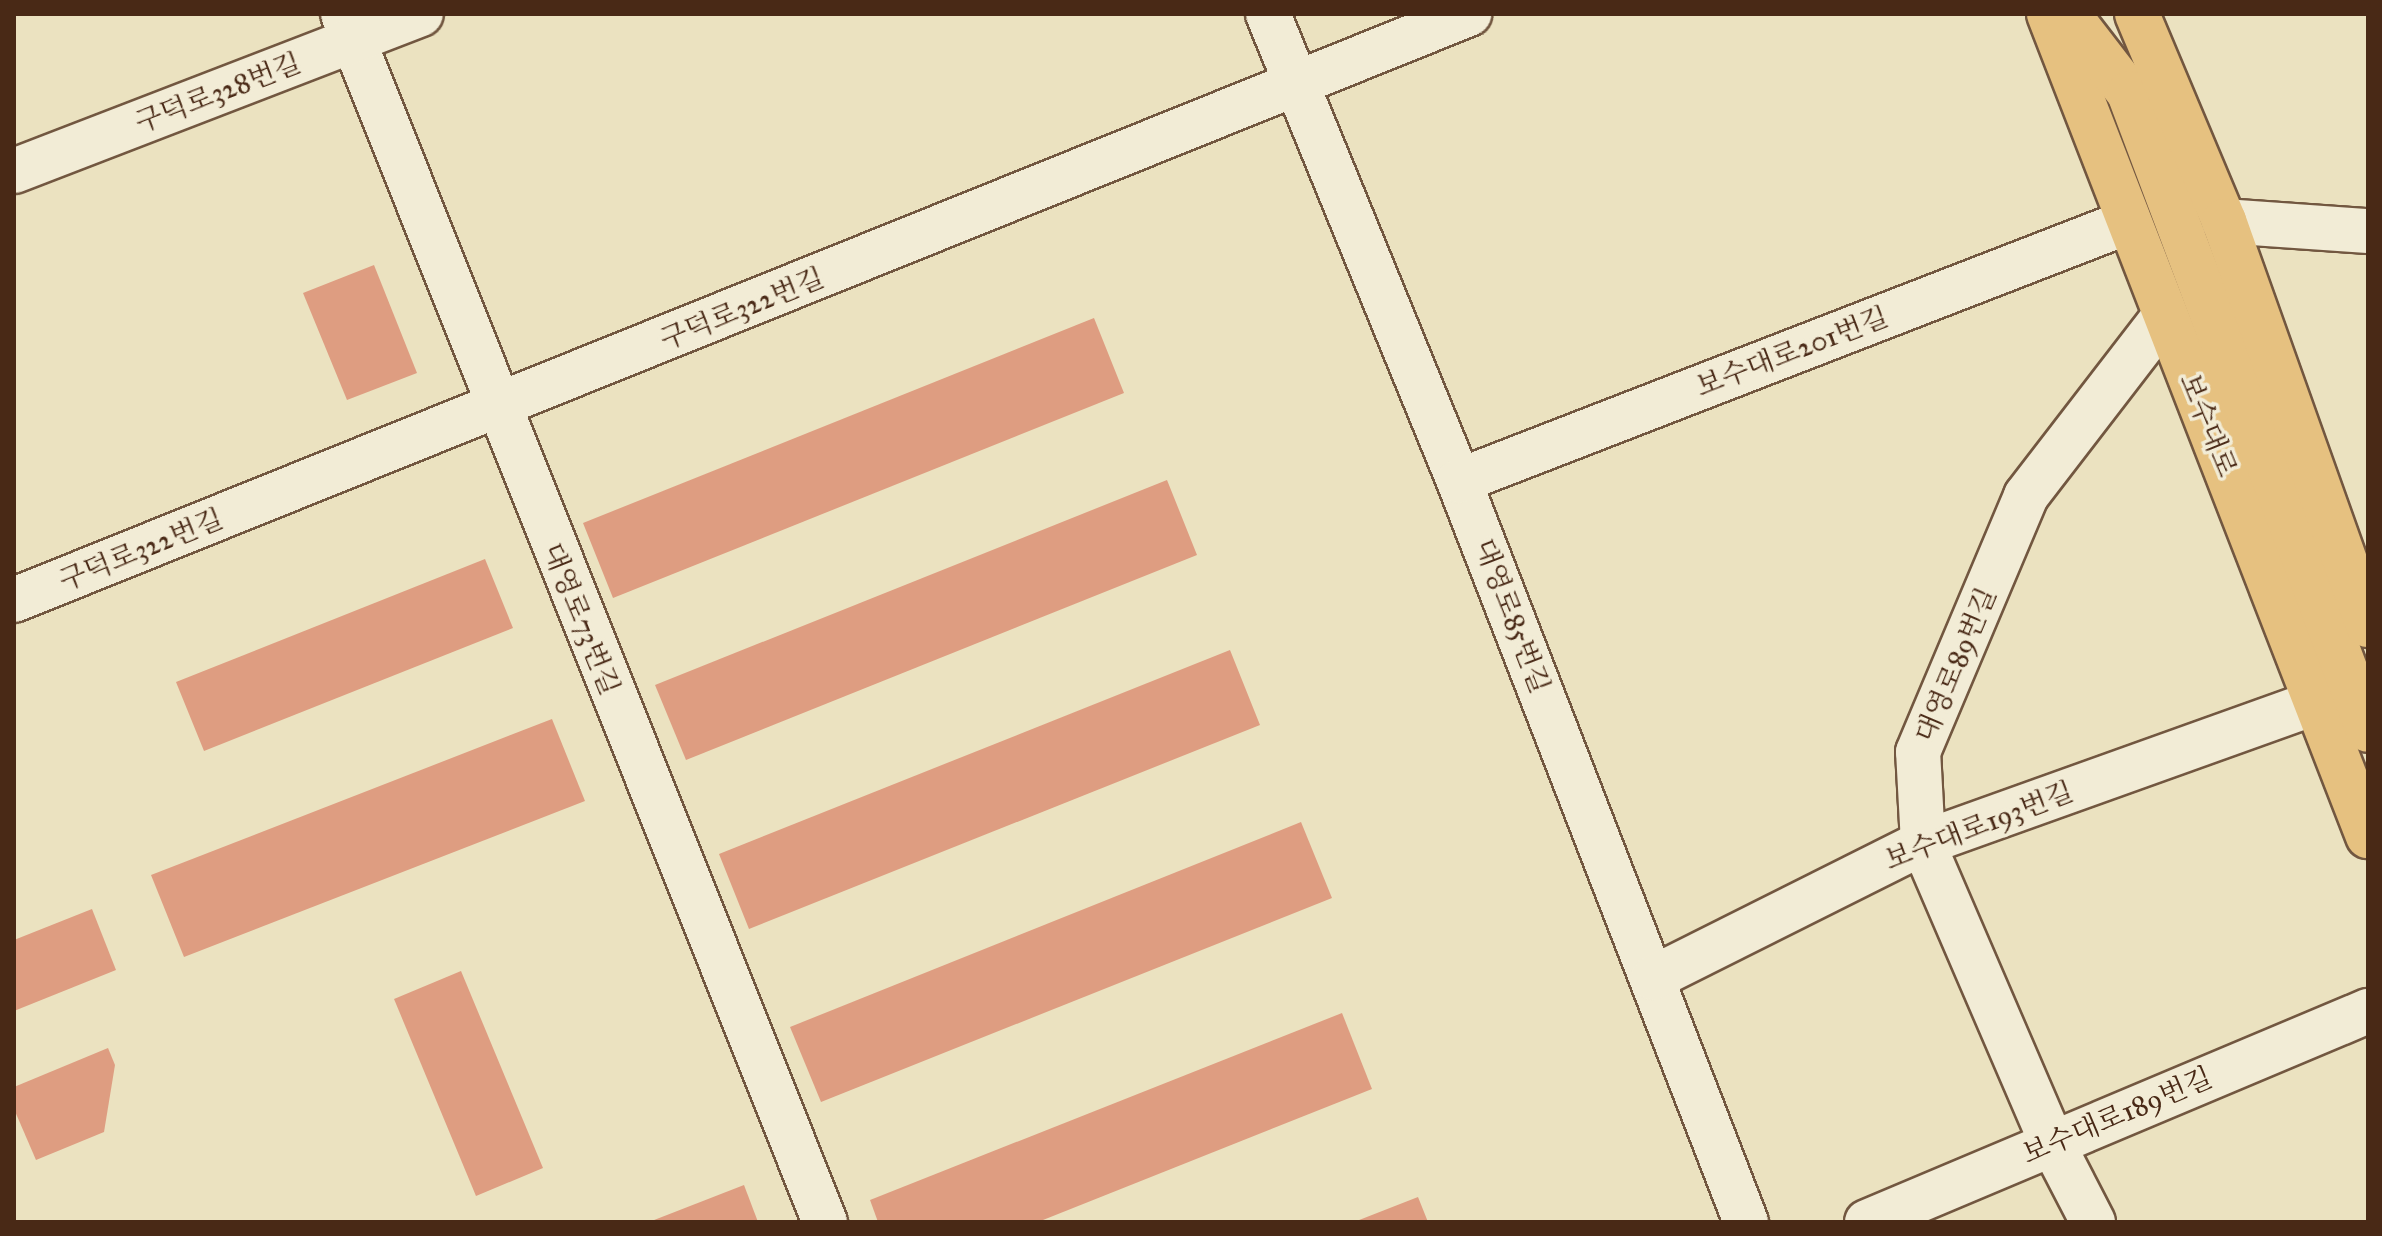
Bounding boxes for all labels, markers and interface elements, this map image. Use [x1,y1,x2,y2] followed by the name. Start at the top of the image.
[130,46,306,140] street label: 구덕로328번길
[655,261,829,357] street label: 구덕로322번길
[1691,300,1893,404] street label: 보수대로201번길
[2172,369,2244,481] street label: 보수대로
[54,502,228,598] street label: 구덕로322번길
[1467,534,1557,698] street label: 대영로85번길
[535,538,627,700] street label: 대영로73번길
[1908,582,2004,748] street label: 대영로89번길
[1880,775,2078,877] street label: 보수대로193번길
[2017,1061,2217,1171] street label: 보수대로189번길

